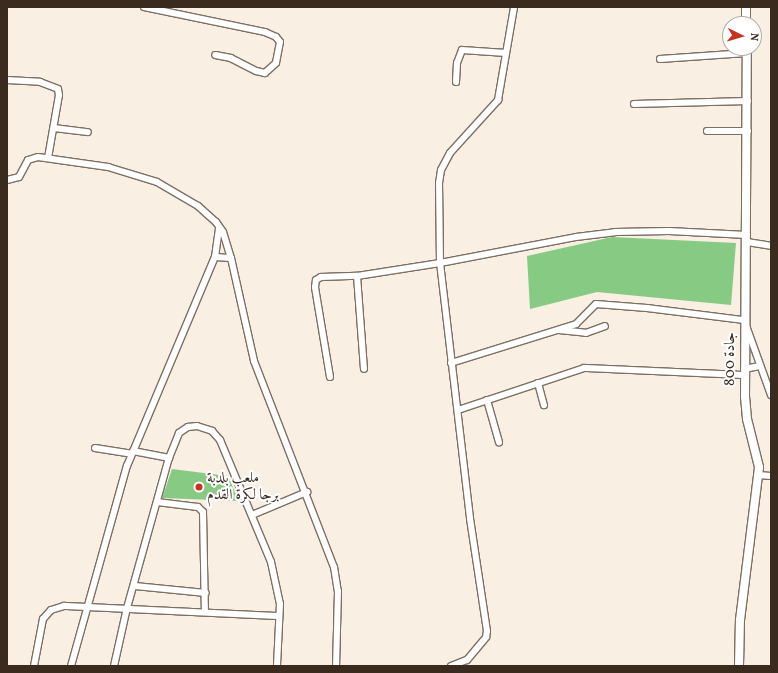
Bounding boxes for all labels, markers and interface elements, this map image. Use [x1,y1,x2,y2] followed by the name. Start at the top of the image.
[722,16,762,56] north arrow
[746,32,761,42] text: N
[722,332,740,386] street label: جادة 800
[207,469,279,504] place label: ملعب بلدبة برجا لكرة القدم
[194,482,204,492] marker: ملعب بلدبة برجا لكرة القدم

